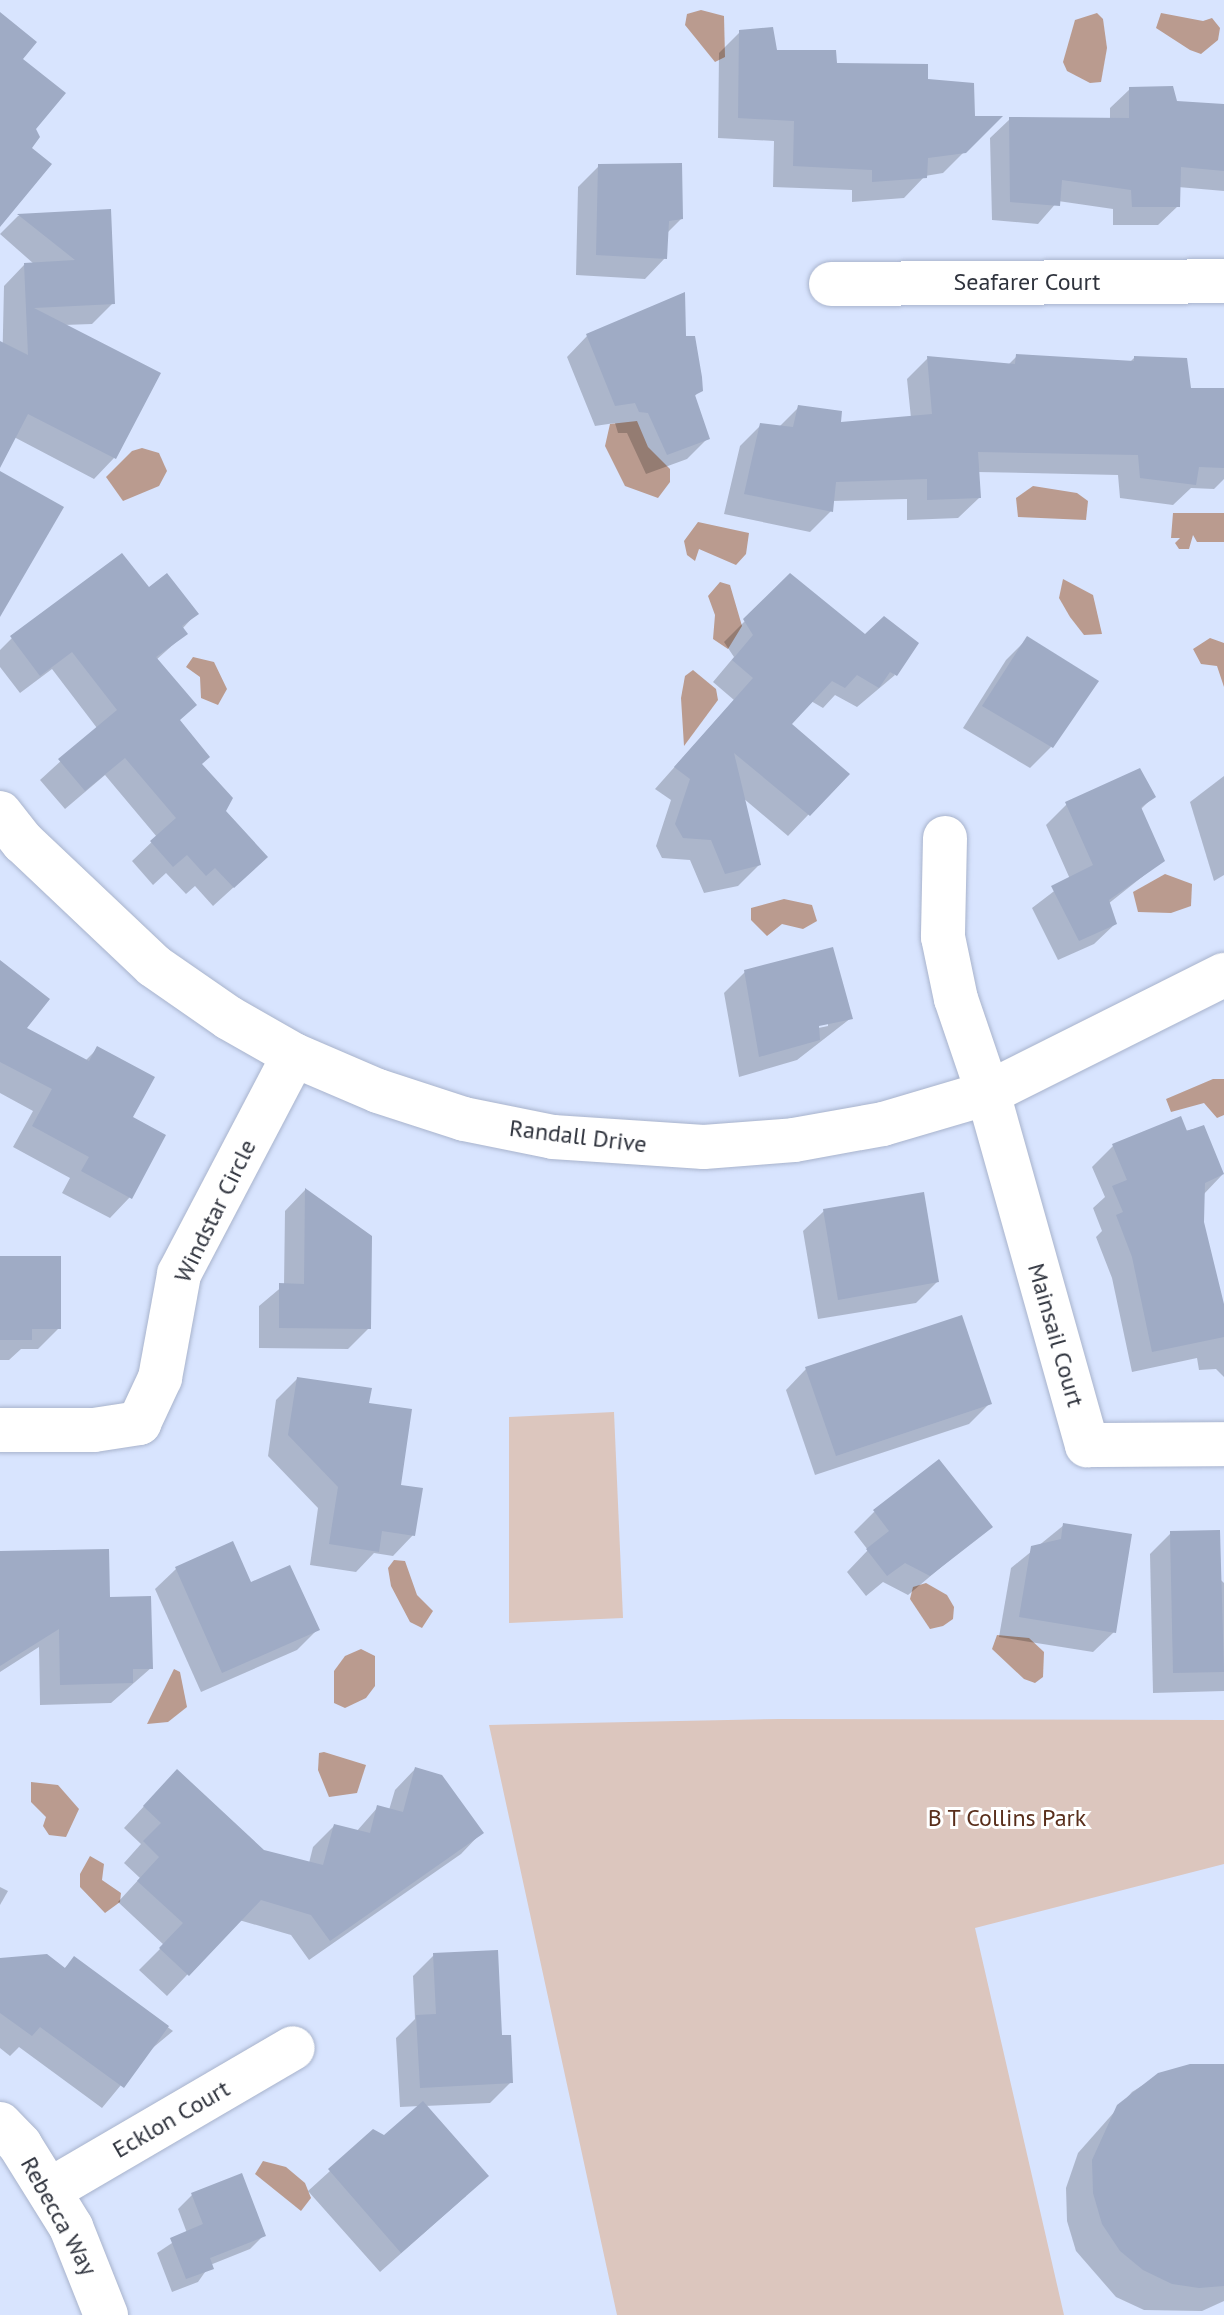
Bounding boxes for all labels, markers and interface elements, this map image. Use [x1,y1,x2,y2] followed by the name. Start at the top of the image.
[954,268,1100,296] street label: Seafarer Court
[508,1113,648,1159] street label: Randall Drive
[168,1135,262,1287] street label: Windstar Circle
[1022,1260,1090,1410] street label: Mainsail Court
[927,1804,1087,1832] park label: B T Collins Park
[107,2074,235,2164] street label: Ecklon Court
[15,2151,103,2281] street label: Rebecca Way

